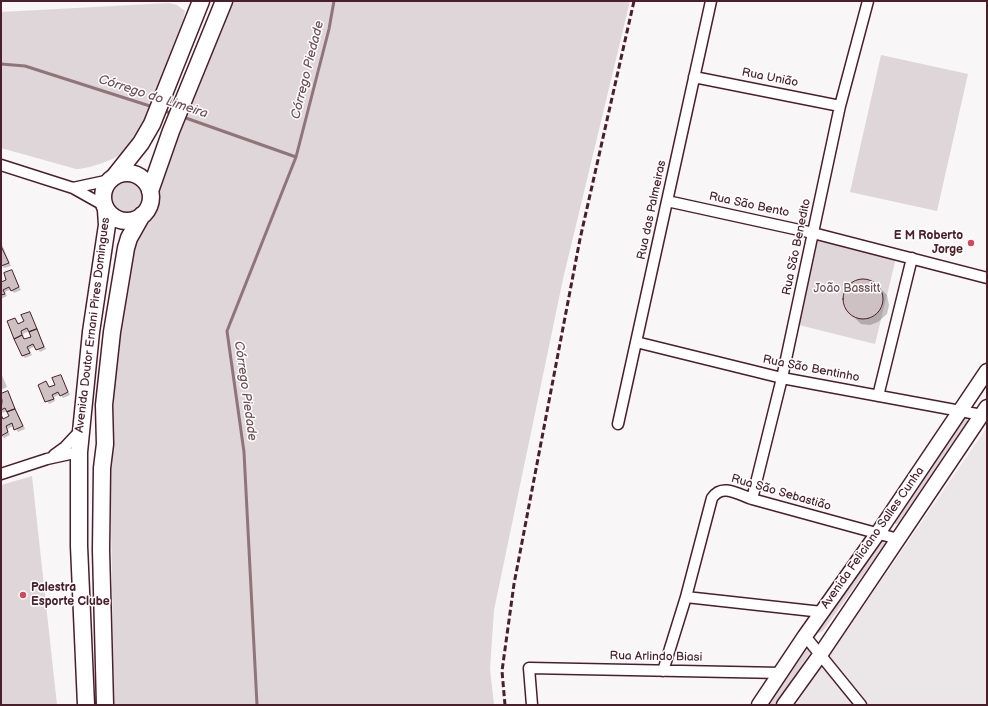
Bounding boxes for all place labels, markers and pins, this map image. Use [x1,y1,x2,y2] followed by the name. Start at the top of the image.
[894,229,963,257] place label: E M Roberto Jorge
[966,238,976,248] marker: E M Roberto Jorge
[31,581,110,609] place label: Palestra Esporte Clube
[18,590,28,600] marker: Palestra Esporte Clube

